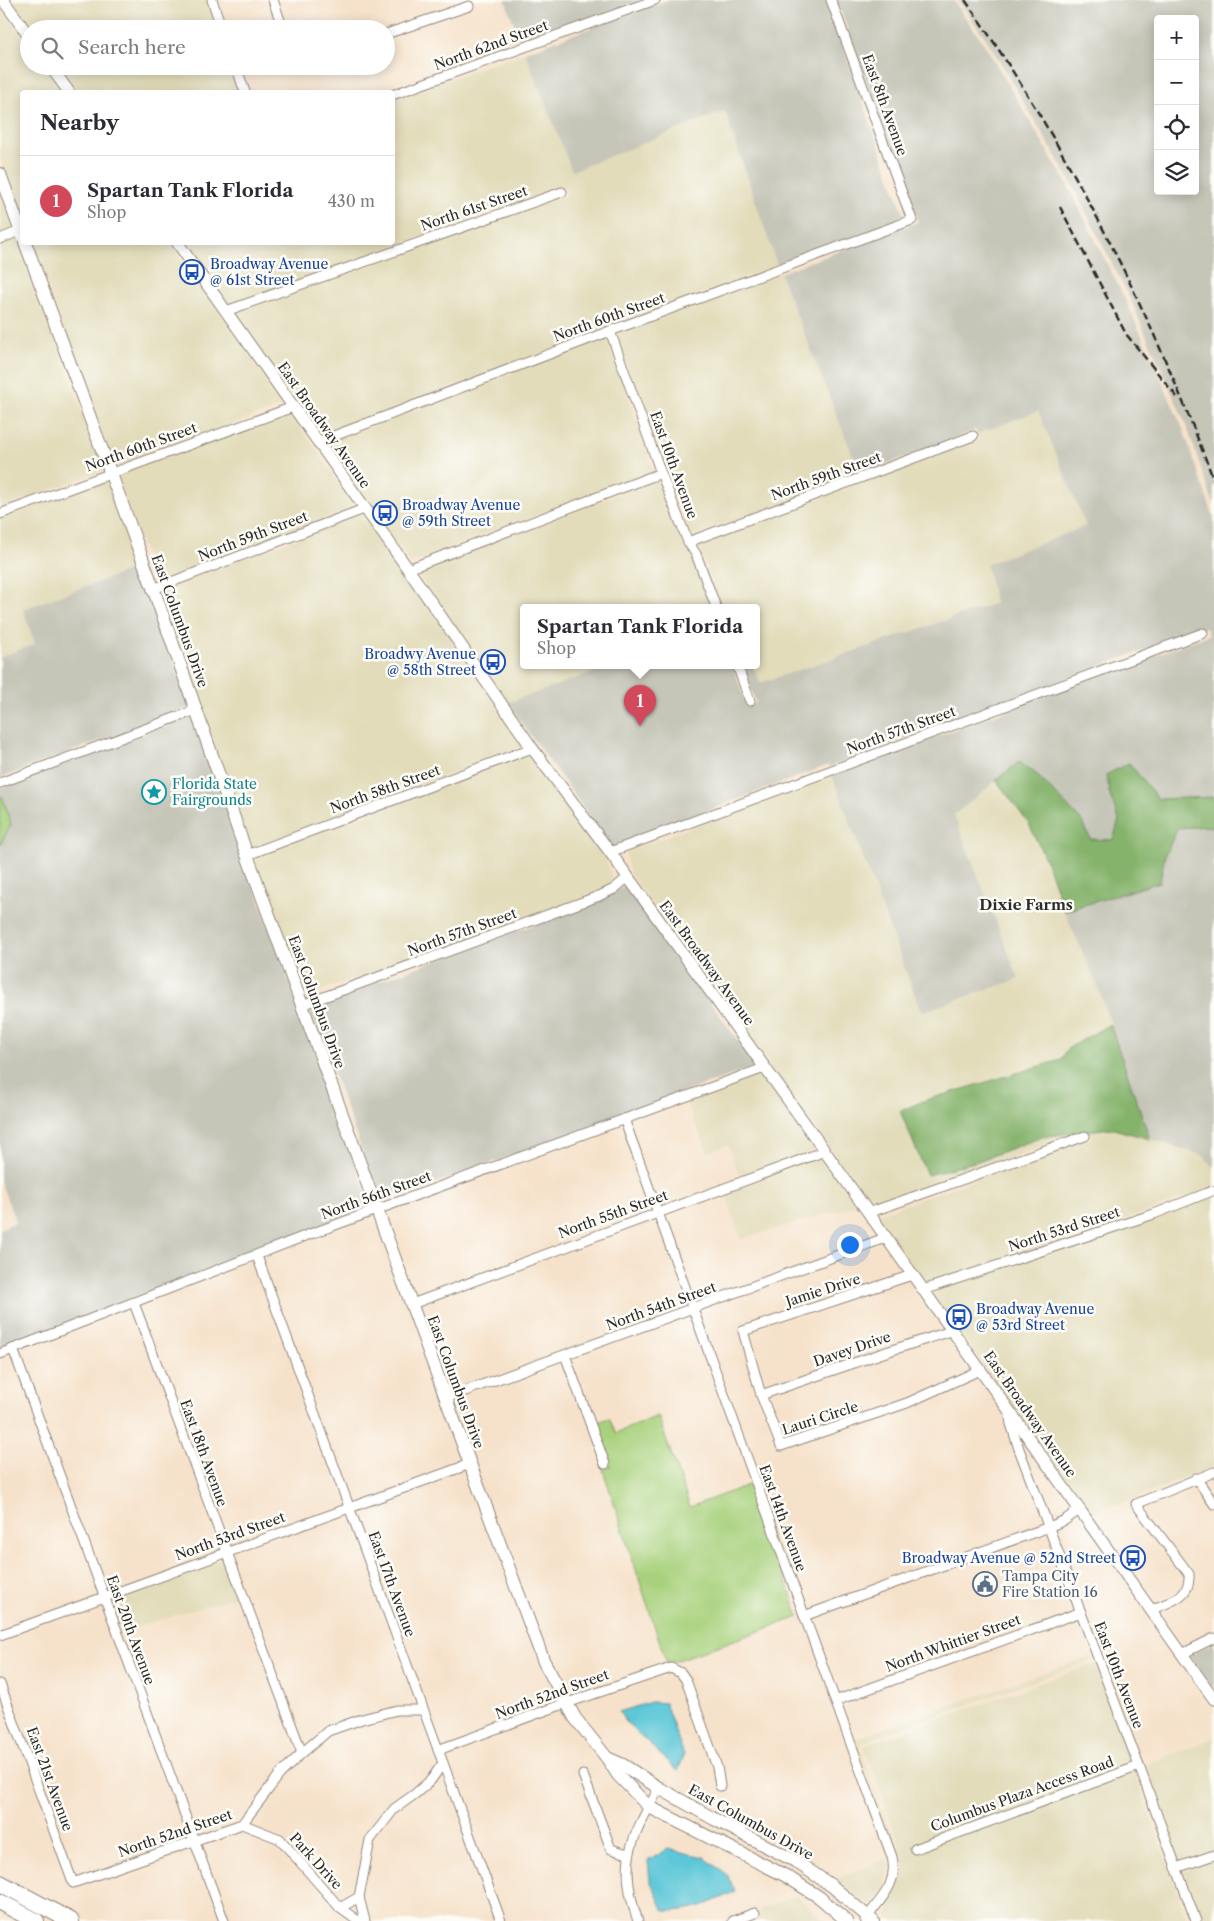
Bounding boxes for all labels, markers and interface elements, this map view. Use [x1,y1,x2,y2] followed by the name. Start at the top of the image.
[1154,15,1199,195] map controls
[1154,15,1199,60] button: +
[432,16,551,74] street label: North 62nd Street
[20,20,395,75] search box
[38,34,66,62] icon: search
[78,36,186,59] text: Search here
[858,52,912,158] street label: East 8th Avenue
[1154,60,1199,105] button: −
[1154,105,1199,150] button: locate
[40,110,119,135] text: Nearby
[1154,150,1199,195] button: layers
[87,179,293,202] text: Spartan Tank Florida
[418,181,530,235] street label: North 61st Street
[52,191,60,211] text: 1
[328,191,375,211] text: 430 m
[87,202,126,222] text: Shop
[210,255,328,289] place label: Broadway Avenue @ 61st Street
[179,259,205,285] bus stop icon: Broadway Avenue @ 61st Street
[551,288,667,346] street label: North 60th Street
[274,358,374,492] street label: East Broadway Avenue
[646,409,702,521] street label: East 10th Avenue
[83,418,199,476] street label: North 60th Street
[768,448,884,504] street label: North 59th Street
[402,496,520,530] place label: Broadway Avenue @ 59th Street
[372,500,398,526] bus stop icon: Broadway Avenue @ 59th Street
[196,507,310,565] street label: North 59th Street
[148,552,212,690] street label: East Columbus Drive
[520,604,760,669] popup
[537,615,743,638] text: Spartan Tank Florida
[537,638,576,658] text: Shop
[364,645,476,679] place label: Broadwy Avenue @ 58th Street
[480,649,506,675] bus stop icon: Broadwy Avenue @ 58th Street
[624,685,656,726] pin: 1
[844,702,958,758] street label: North 57th Street
[327,761,443,817] street label: North 58th Street
[172,775,257,809] place label: Florida State Fairgrounds
[141,779,167,805] place icon: Florida State Fairgrounds
[979,895,1073,914] district label: Dixie Farms
[656,897,758,1029] street label: East Broadway Avenue
[405,904,519,960] street label: North 57th Street
[285,933,349,1071] street label: East Columbus Drive
[318,1167,434,1223] street label: North 56th Street
[556,1186,670,1242] street label: North 55th Street
[1006,1202,1122,1255] street label: North 53rd Street
[837,1232,863,1258] your location
[782,1269,863,1311] street label: Jamie Drive
[603,1278,719,1334] street label: North 54th Street
[976,1300,1094,1334] place label: Broadway Avenue @ 53rd Street
[946,1304,972,1330] bus stop icon: Broadway Avenue @ 53rd Street
[424,1313,488,1451] street label: East Columbus Drive
[811,1327,893,1371] street label: Davey Drive
[980,1347,1080,1481] street label: East Broadway Avenue
[176,1397,232,1509] street label: East 18th Avenue
[780,1397,861,1439] street label: Lauri Circle
[755,1462,811,1574] street label: East 14th Avenue
[172,1508,288,1564] street label: North 53rd Street
[365,1529,420,1639] street label: East 17th Avenue
[1120,1545,1146,1571] bus stop icon: Broadway Avenue @ 52nd Street
[902,1549,1116,1567] place label: Broadway Avenue @ 52nd Street
[1002,1567,1098,1601] place label: Tampa City Fire Station 16
[972,1571,998,1597] public building icon: Tampa City Fire Station 16
[103,1573,159,1687] street label: East 20th Avenue
[883,1610,1023,1676] street label: North Whittier Street
[1090,1619,1148,1731] street label: East 10th Avenue
[493,1665,611,1723] street label: North 52nd Street
[23,1724,77,1834] street label: East 21st Avenue
[928,1752,1117,1836] street label: Columbus Plaza Access Road
[685,1780,817,1864] street label: East Columbus Drive
[116,1805,234,1861] street label: North 52nd Street
[286,1829,346,1893] street label: Park Drive

